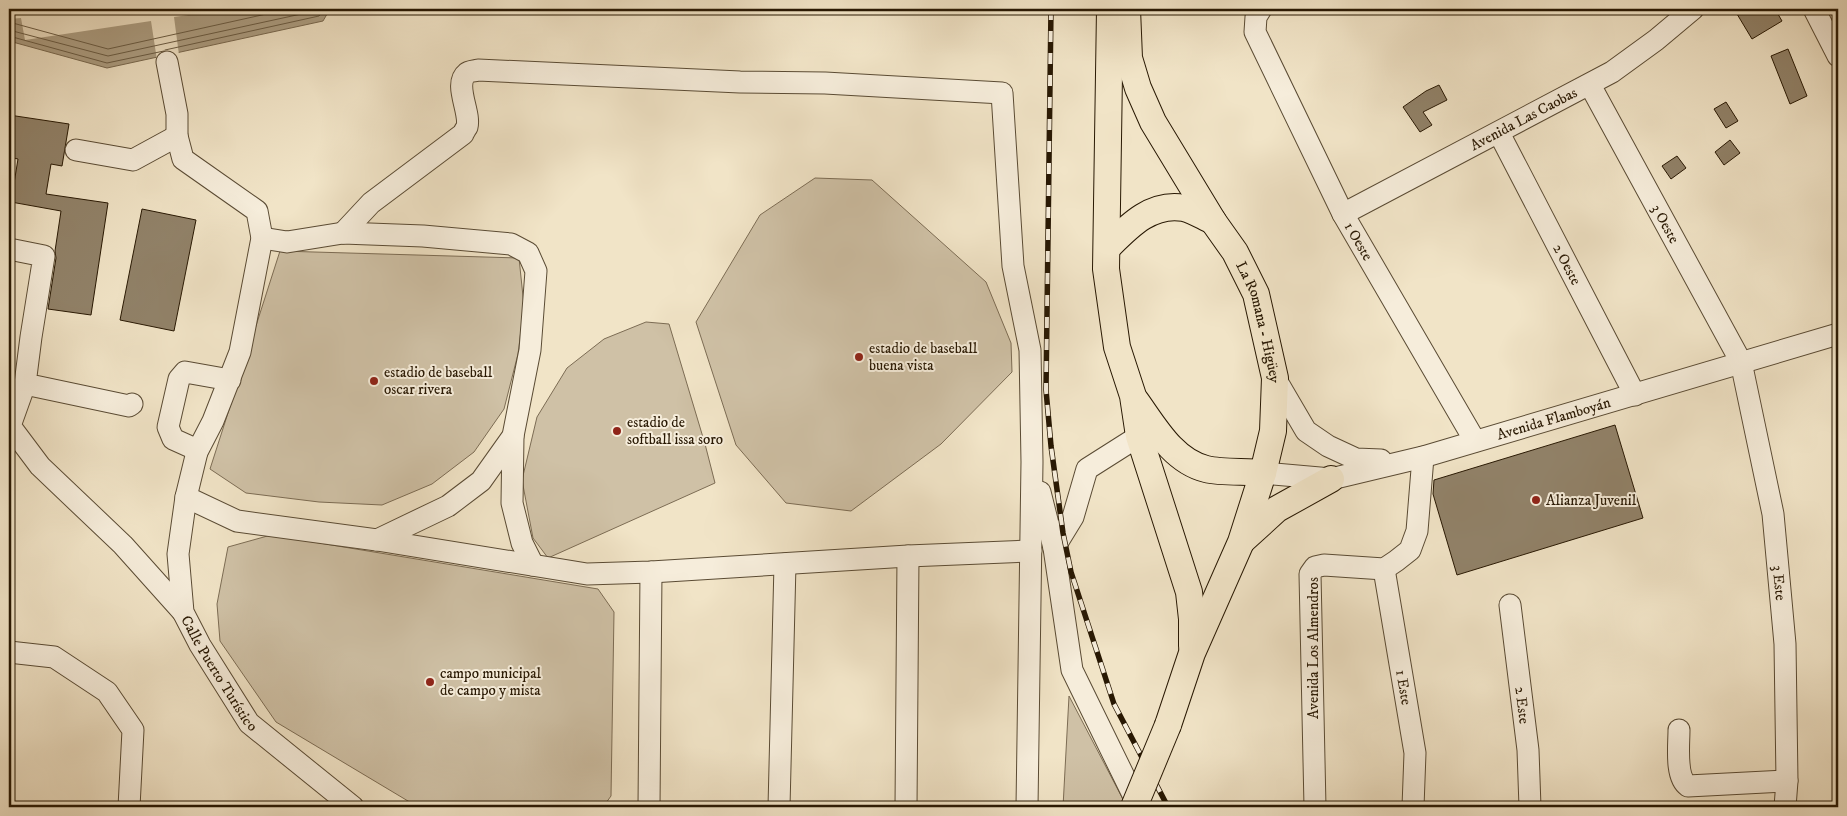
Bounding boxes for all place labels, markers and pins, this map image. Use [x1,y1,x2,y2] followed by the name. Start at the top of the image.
[869,339,978,375] place label: estadio de baseball buena vista
[853,351,865,363] marker: estadio de baseball buena vista
[384,363,493,399] place label: estadio de baseball oscar rivera
[368,375,380,387] marker: estadio de baseball oscar rivera
[627,413,723,449] place label: estadio de softball issa soro
[611,425,623,437] marker: estadio de softball issa soro
[1546,491,1637,510] place label: Alianza Juvenil
[1530,494,1542,506] marker: Alianza Juvenil
[440,664,542,700] place label: campo municipal de campo y mista
[424,676,436,688] marker: campo municipal de campo y mista

